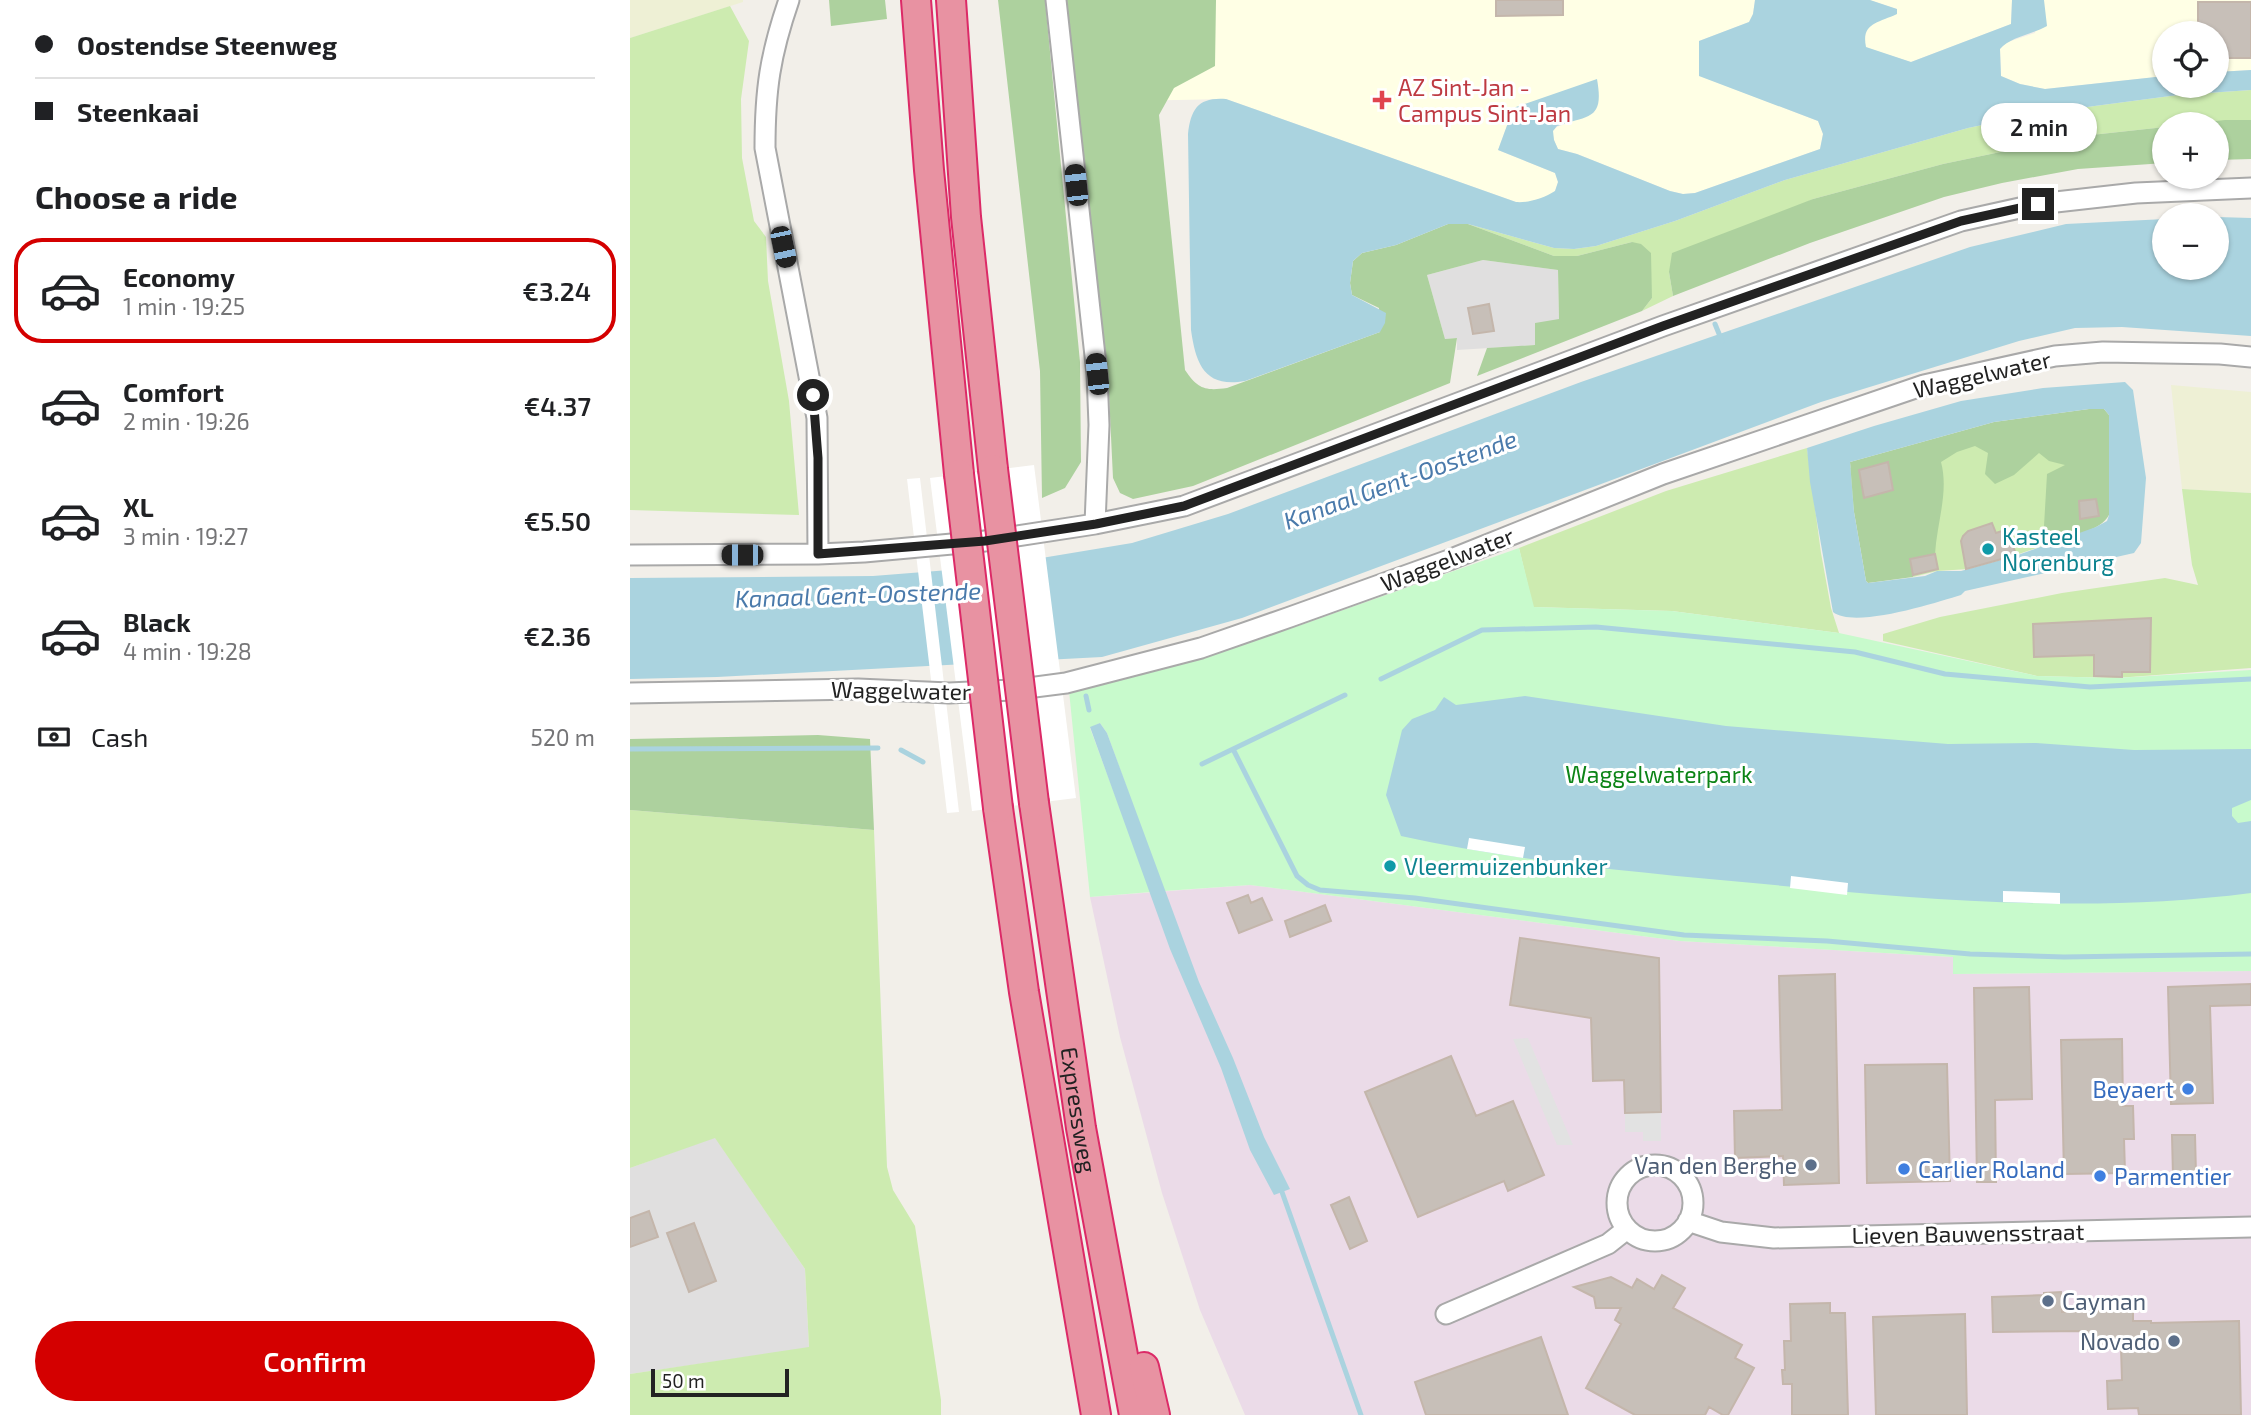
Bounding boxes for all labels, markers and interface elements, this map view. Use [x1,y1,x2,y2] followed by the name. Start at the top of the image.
[2152,21,2229,280] map controls
[2152,21,2229,98] button: locate
[77,29,337,60] text: Oostendse Steenweg
[1398,73,1571,127] place label: AZ Sint-Jan - Campus Sint-Jan
[1372,90,1392,110] marker: AZ Sint-Jan - Campus Sint-Jan
[77,96,199,127] text: Steenkaai
[1980,102,2096,152] callout: 2 min
[2152,112,2229,189] button: +
[2010,113,2068,141] text: 2 min
[1064,163,1089,207] car
[35,177,238,215] text: Choose a ride
[2022,188,2054,220] route end
[2152,203,2229,280] button: −
[769,224,798,270] car
[39,259,102,322] icon: car
[123,261,235,292] text: Economy
[522,275,591,306] text: €3.24
[123,292,245,320] text: 1 min · 19:25
[1910,345,2054,403] street label: Waggelwater
[1085,352,1110,396] car
[39,374,102,437] icon: car
[123,376,224,407] text: Comfort
[797,379,829,411] route start
[524,390,591,421] text: €4.37
[123,407,250,435] text: 2 min · 19:26
[1279,423,1521,535] water label: Kanaal Gent-Oostende
[39,489,102,552] icon: car
[123,491,154,522] text: XL
[524,505,591,536] text: €5.50
[1376,521,1518,597] street label: Waggelwater
[123,522,248,550] text: 3 min · 19:27
[2002,522,2114,576] place label: Kasteel Norenburg
[1980,541,1996,557] marker: Kasteel Norenburg
[722,545,764,566] car
[734,575,982,613] water label: Kanaal Gent-Oostende
[39,604,102,667] icon: car
[123,606,191,637] text: Black
[524,620,591,651] text: €2.36
[123,637,252,665] text: 4 min · 19:28
[831,675,971,705] street label: Waggelwater
[35,718,73,756] icon: cash
[91,721,148,752] text: Cash
[531,723,595,751] text: 520 m
[1565,760,1753,788] park label: Waggelwaterpark
[1404,852,1608,880] place label: Vleermuizenbunker
[1382,858,1398,874] marker: Vleermuizenbunker
[1055,1045,1103,1175] street label: Expressweg
[2092,1075,2174,1103] place label: Beyaert
[2180,1081,2196,1097] marker: Beyaert
[1634,1151,1797,1179] place label: Van den Berghe
[1918,1155,2065,1183] place label: Carlier Roland
[1803,1157,1819,1173] marker: Van den Berghe
[1896,1161,1912,1177] marker: Carlier Roland
[2114,1162,2231,1190] place label: Parmentier
[2092,1168,2108,1184] marker: Parmentier
[1851,1217,2085,1249] street label: Lieven Bauwensstraat
[2062,1287,2146,1315] place label: Cayman
[2040,1293,2056,1309] marker: Cayman
[35,1321,595,1401] button: Confirm
[2080,1327,2160,1355] place label: Novado
[2166,1333,2182,1349] marker: Novado
[651,1366,789,1398] scale bar
[662,1369,705,1392] text: 50 m

